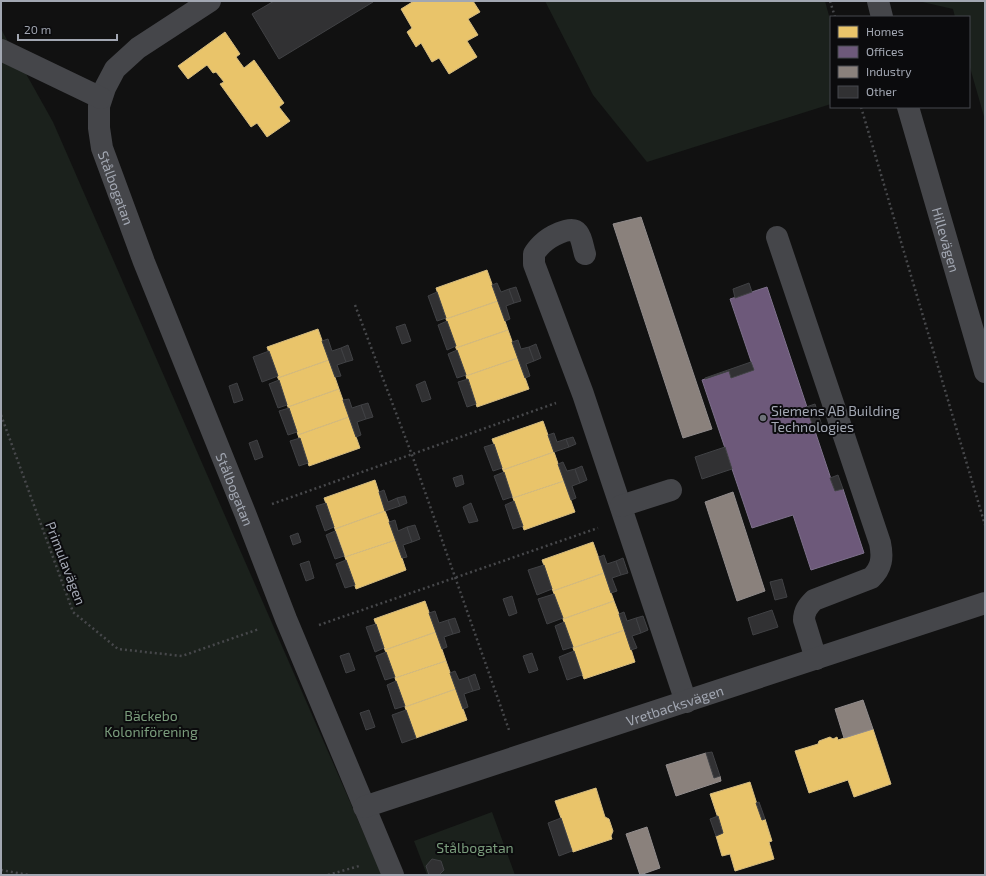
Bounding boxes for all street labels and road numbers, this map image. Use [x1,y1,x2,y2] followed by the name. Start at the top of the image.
[95,148,138,227] street label: Stålbogatan
[929,205,964,274] street label: Hillevägen
[213,450,258,528] street label: Stålbogatan
[42,519,90,607] street label: Primulavägen
[624,681,726,729] street label: Vretbacksvägen

